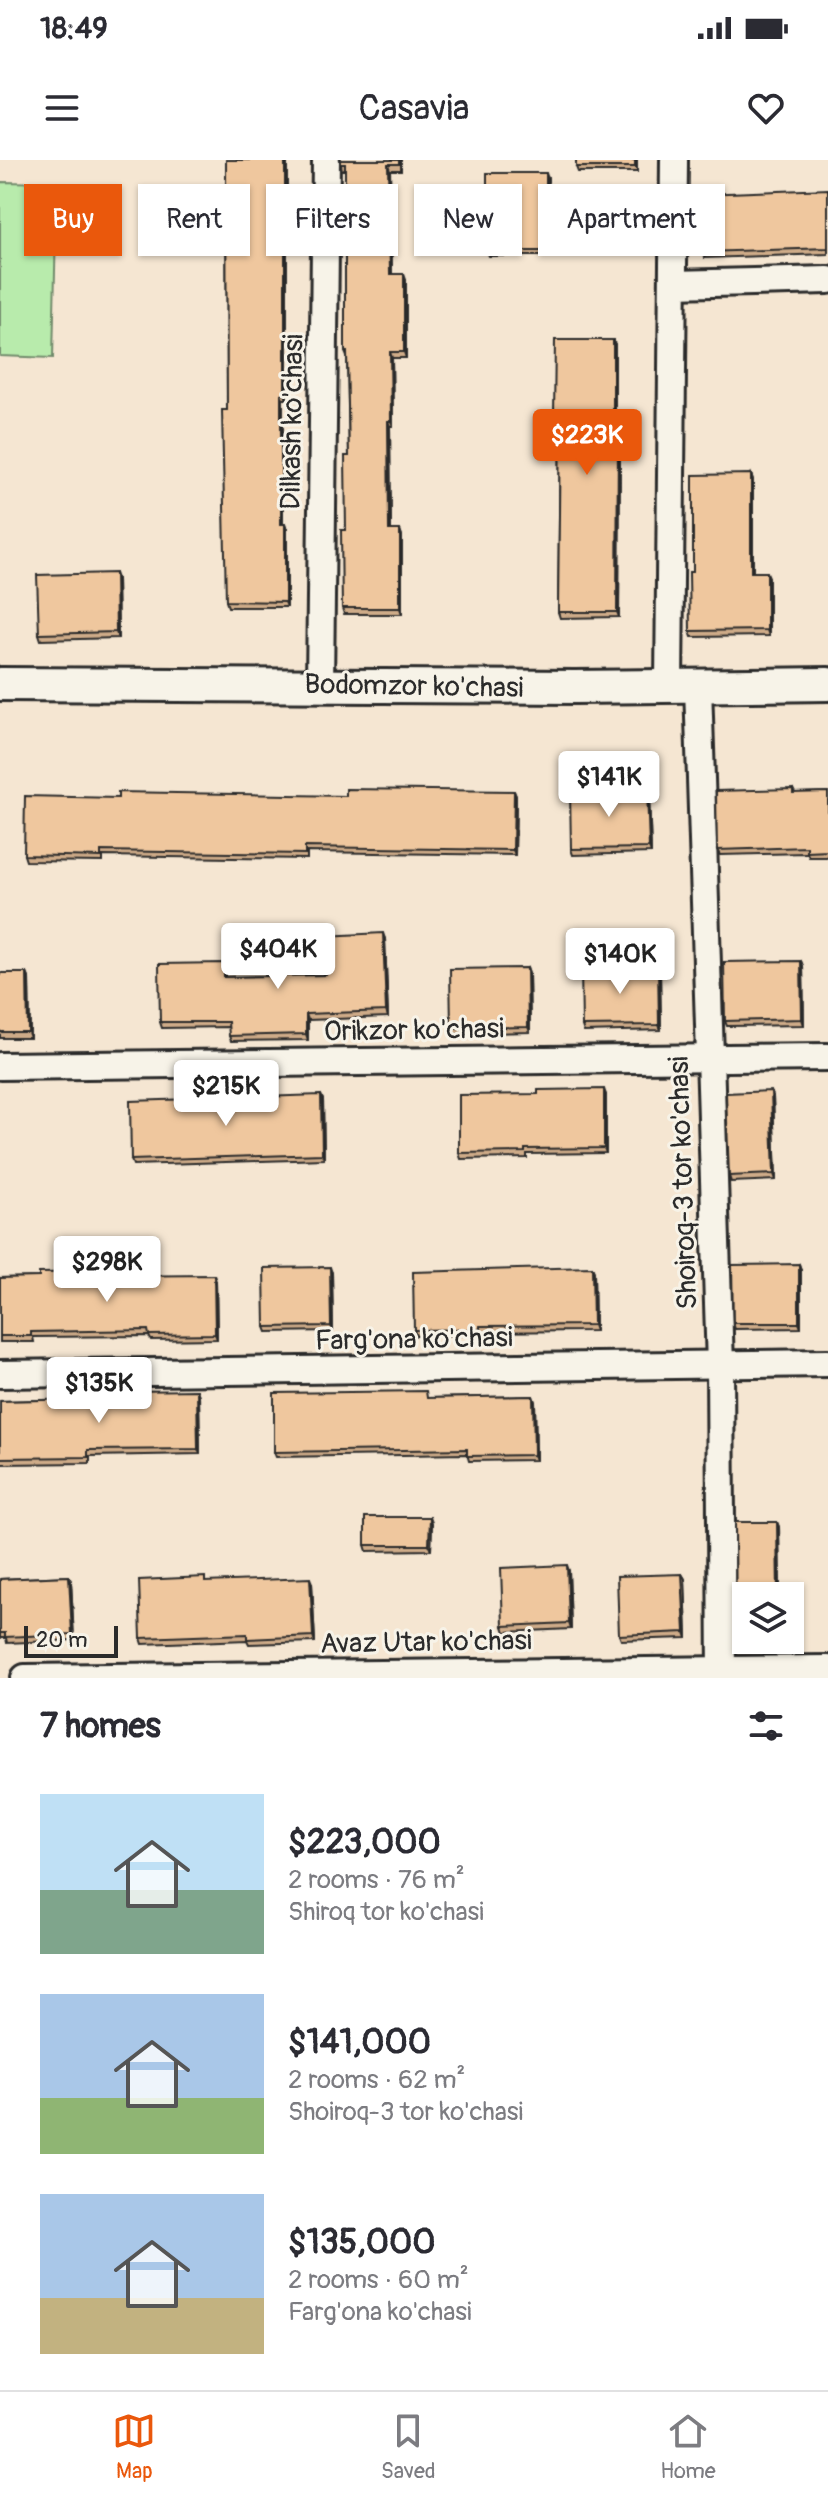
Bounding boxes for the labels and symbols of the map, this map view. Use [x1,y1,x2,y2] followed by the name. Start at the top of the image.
[273,334,312,510] street label: Dilkash ko'chasi
[531,409,643,477] pin: $223K
[304,667,524,706] street label: Bodomzor ko'chasi
[553,751,665,819] pin: $141K
[222,923,334,991] pin: $404K
[564,928,676,996] pin: $140K
[324,1011,504,1050] street label: Orikzor ko'chasi
[662,1056,705,1310] street label: Shoiroq-3 tor ko'chasi
[170,1060,282,1128] pin: $215K
[51,1236,163,1304] pin: $298K
[315,1320,513,1359] street label: Farg'ona ko'chasi
[43,1357,155,1425] pin: $135K
[24,1622,118,1658] scale bar
[320,1623,532,1662] street label: Avaz Utar ko'chasi

